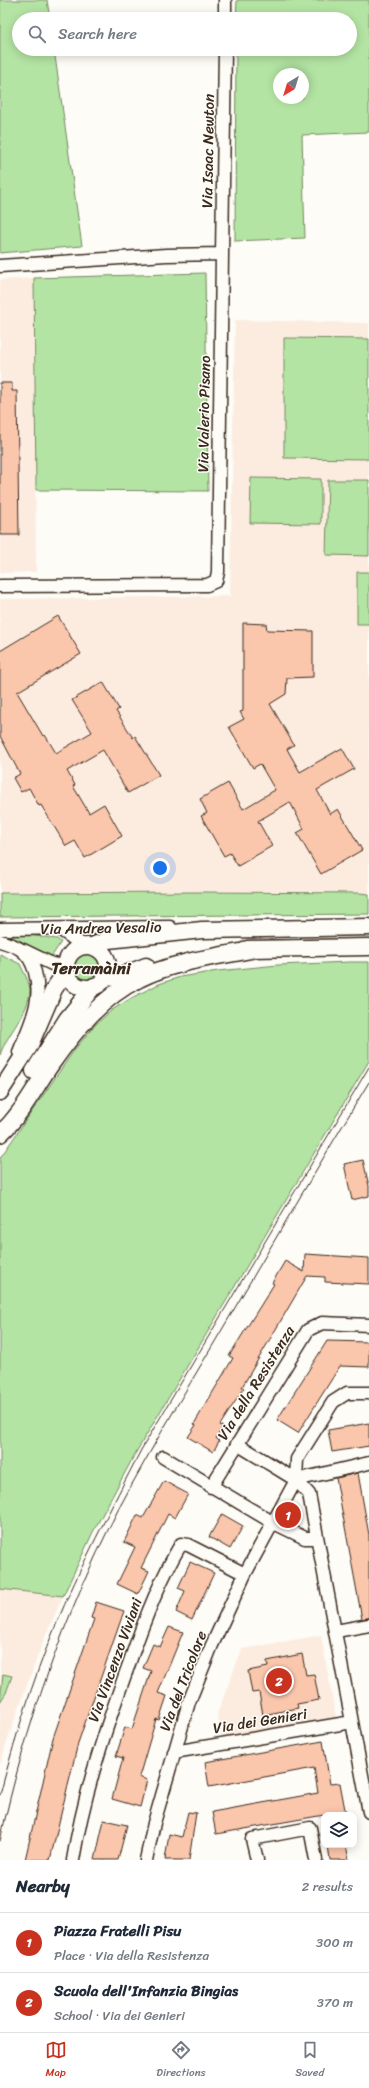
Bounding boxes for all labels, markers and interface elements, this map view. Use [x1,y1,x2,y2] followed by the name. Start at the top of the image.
[12,12,357,56] search box
[58,21,137,47] text: Search here
[26,23,48,45] icon: search
[273,68,309,104] north arrow
[194,94,222,208] street label: Via Isaac Newton
[190,355,218,473] street label: Via Valerio Pisano
[150,858,170,878] your location
[40,914,162,942] street label: Via Andrea Vesalio
[51,953,132,983] district label: Terramàini
[210,1320,302,1445] street label: Via della Resistenza
[275,1500,301,1530] pin: 1
[80,1593,150,1726] street label: Via Vincenzo Viviani
[152,1627,214,1735] street label: Via del Tricolore
[266,1666,292,1696] pin: 2
[211,1701,310,1741] street label: Via dei Genieri
[321,1812,357,1848] map controls
[321,1812,357,1848] button: layers
[16,1871,70,1901] text: Nearby
[302,1875,353,1898] text: 2 results
[54,1918,181,1944] text: Piazza Fratelli Pisu
[26,1931,32,1954] text: 1
[316,1931,353,1954] text: 300 m
[54,1944,209,1967] text: Place · Via della Resistenza
[54,1978,238,2004] text: Scuola dell'Infanzia Bingias
[25,1991,33,2014] text: 2
[317,1991,353,2014] text: 370 m
[54,2004,185,2027] text: School · Via dei Genieri
[45,2039,67,2082] tab: Map
[156,2039,206,2082] tab: Directions
[295,2039,324,2082] tab: Saved

